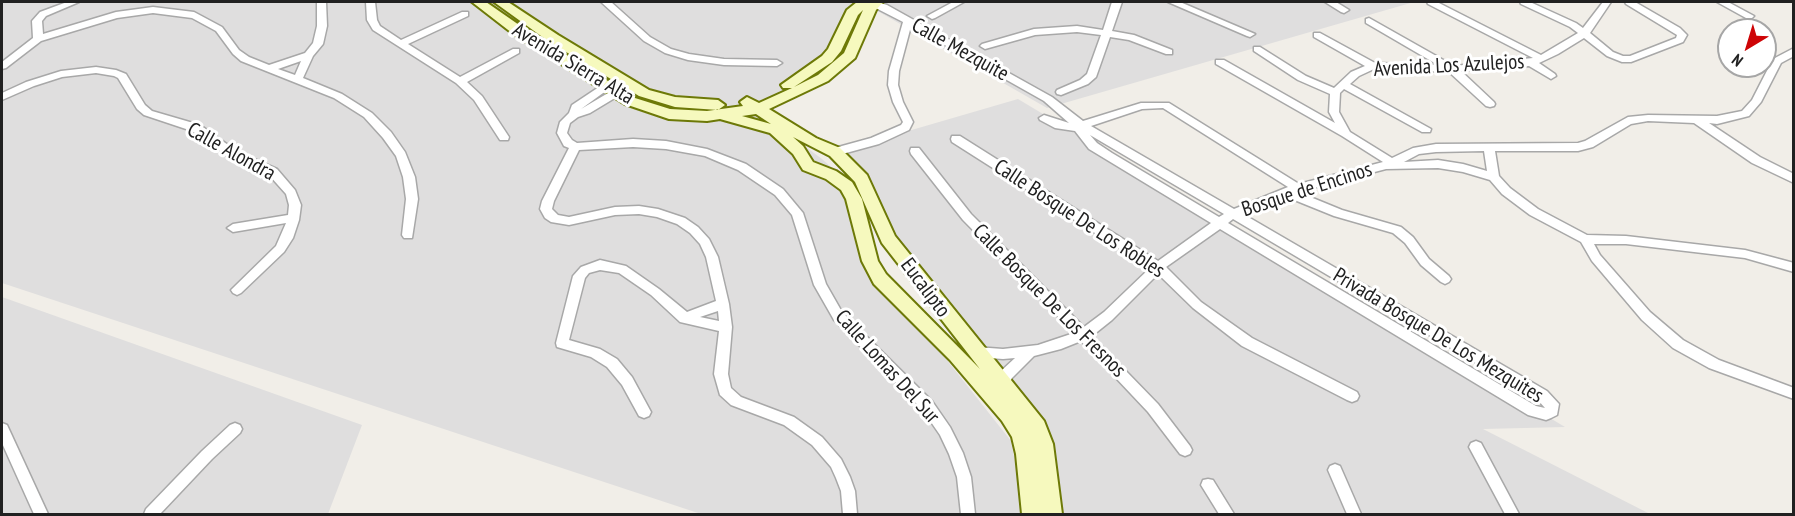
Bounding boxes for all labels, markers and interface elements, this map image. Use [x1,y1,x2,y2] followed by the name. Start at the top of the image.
[907,13,1013,87] street label: Calle Mezquite
[508,18,638,110] street label: Avenida Sierra Alta
[1717,18,1777,78] north arrow
[1373,49,1525,83] street label: Avenida Los Azulejos
[1728,50,1747,71] text: N
[182,117,280,187] street label: Calle Alondra
[989,154,1169,284] street label: Calle Bosque De Los Robles
[1239,157,1375,223] street label: Bosque de Encinos
[967,219,1131,383] street label: Calle Bosque De Los Fresnos
[895,254,955,322] street label: Eucalipto
[1328,263,1548,409] street label: Privada Bosque De Los Mezquites
[829,305,945,429] street label: Calle Lomas Del Sur

